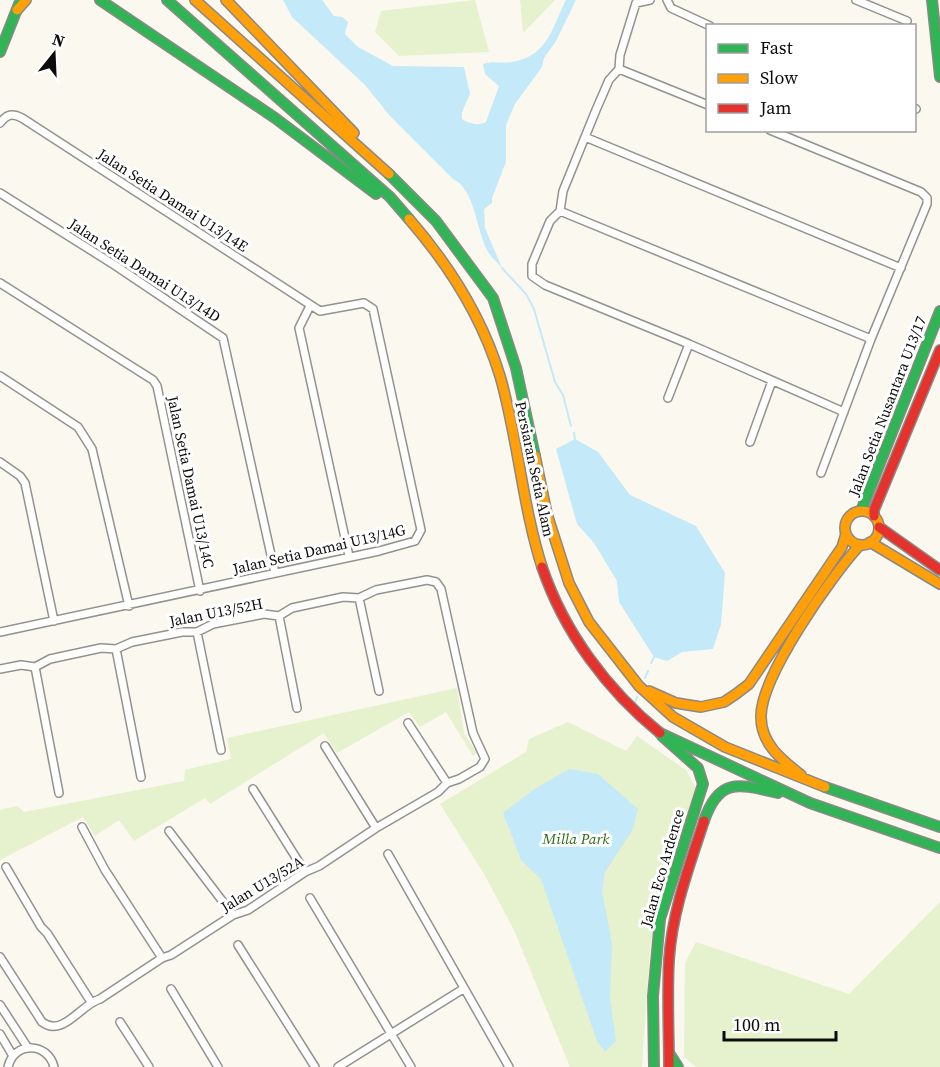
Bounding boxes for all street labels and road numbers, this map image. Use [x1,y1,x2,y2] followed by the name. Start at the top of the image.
[93,143,252,257] street label: Jalan Setia Damai U13/14E
[64,212,225,327] street label: Jalan Setia Damai U13/14D
[843,313,931,500] street label: Jalan Setia Nusantara U13/17
[162,393,220,570] street label: Jalan Setia Damai U13/14C
[510,399,560,539] street label: Persiaran Setia Alam
[230,519,407,579] street label: Jalan Setia Damai U13/14G
[166,593,265,632] street label: Jalan U13/52H
[635,806,689,930] street label: Jalan Eco Ardence
[216,851,307,918] street label: Jalan U13/52A

